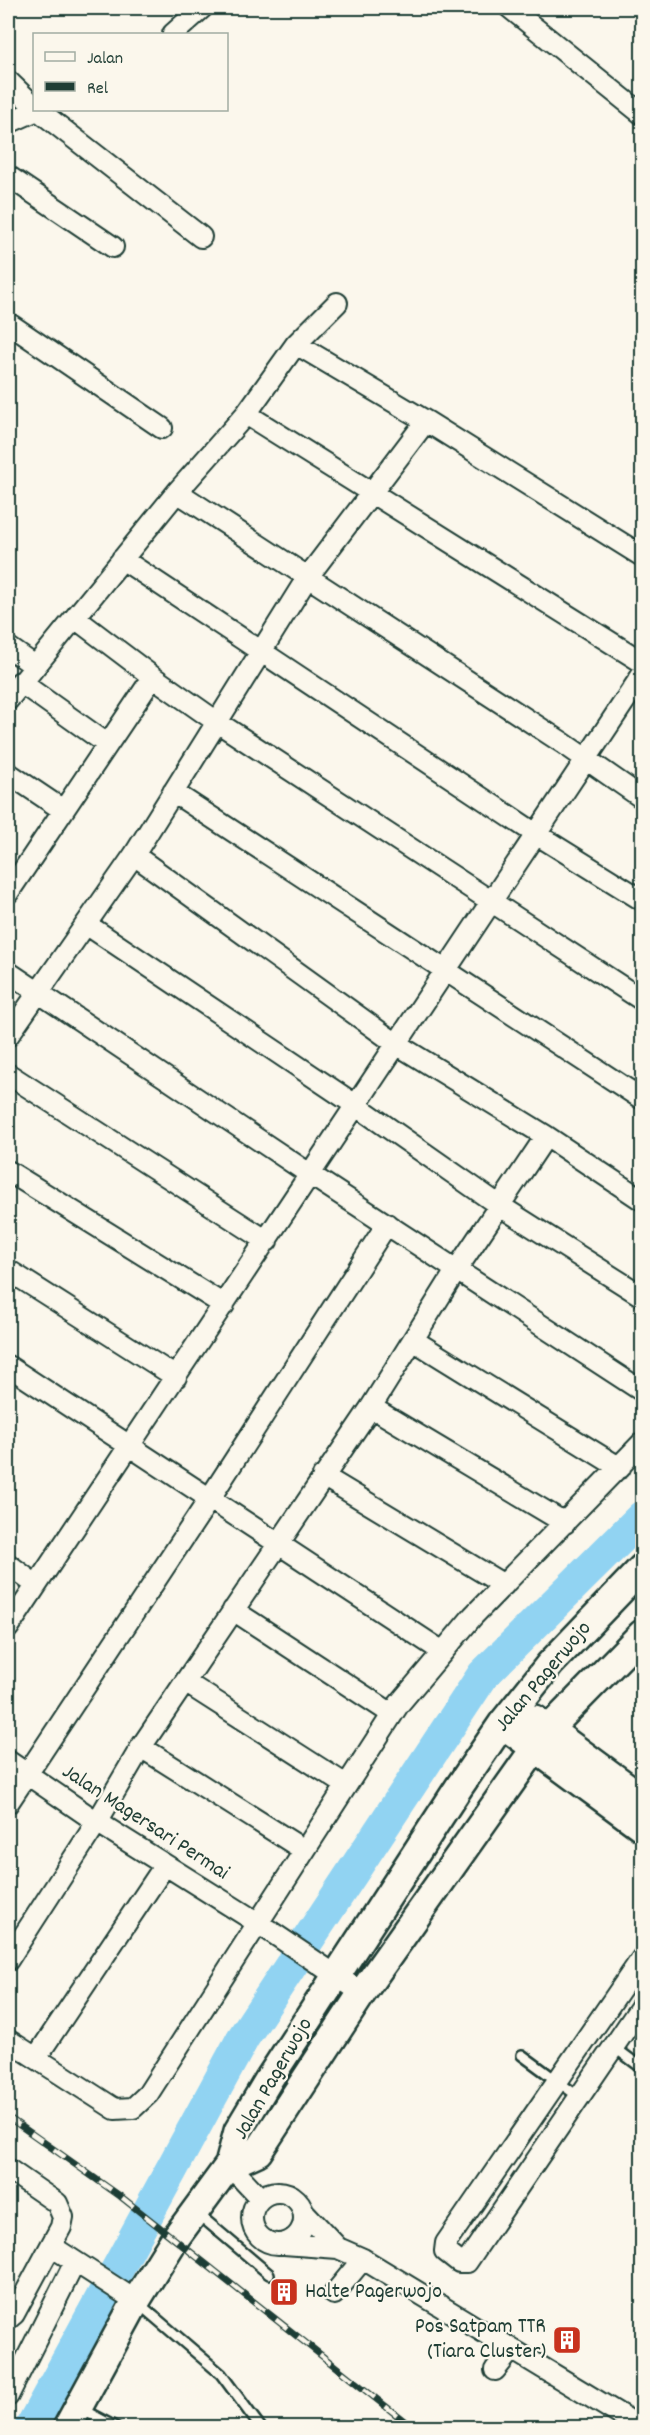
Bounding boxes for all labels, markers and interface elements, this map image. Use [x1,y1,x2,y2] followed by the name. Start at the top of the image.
[33,33,228,111] legend
[87,47,123,72] text: Jalan
[87,77,109,102] text: Rel
[488,1615,600,1739] street label: Jalan Pagerwojo
[55,1757,235,1889] street label: Jalan Magersari Permai
[226,2012,322,2146] street label: Jalan Pagerwojo
[268,2276,300,2308] building icon: Halte Pagerwojo
[305,2277,442,2308] place label: Halte Pagerwojo
[415,2312,546,2368] place label: Pos Satpam TTR (Tiara Cluster)
[551,2324,583,2356] building icon: Pos Satpam TTR (Tiara Cluster)

